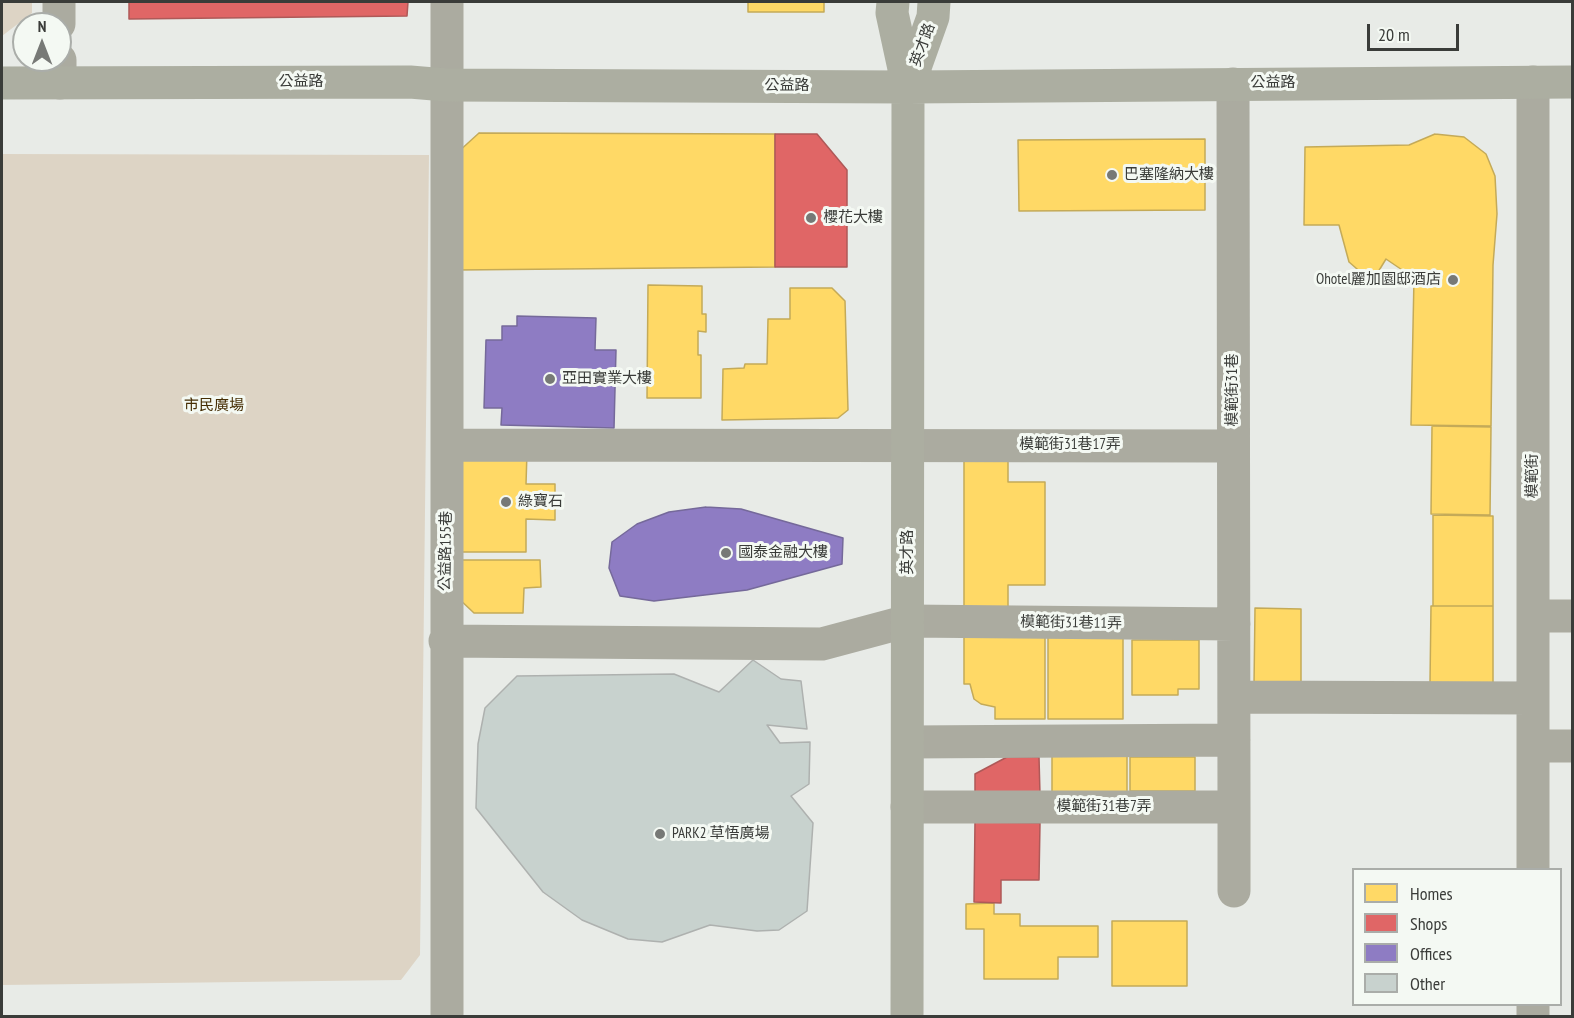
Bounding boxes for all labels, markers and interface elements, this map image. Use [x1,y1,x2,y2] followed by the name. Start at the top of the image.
[12,12,72,72] north arrow
[1370,12,1462,50] scale bar
[38,16,46,36] text: N
[907,21,939,69] street label: 英才路
[1378,23,1410,46] text: 20 m
[279,73,323,91] street label: 公益路
[1251,74,1295,92] street label: 公益路
[765,77,809,95] street label: 公益路
[1124,166,1214,184] place label: 巴塞隆納大樓
[1105,168,1119,182] marker: 巴塞隆納大樓
[823,209,883,227] place label: 櫻花大樓
[804,211,818,225] marker: 櫻花大樓
[1316,271,1441,289] place label: Ohotel麗加園邸酒店
[1446,273,1460,287] marker: Ohotel麗加園邸酒店
[1224,353,1242,427] street label: 模範街31巷
[562,370,652,388] place label: 亞田實業大樓
[543,372,557,386] marker: 亞田實業大樓
[184,397,244,415] park label: 市民廣場
[1019,436,1121,454] street label: 模範街31巷17弄
[1524,454,1542,498] street label: 模範街
[518,493,563,511] place label: 綠寶石
[499,495,513,509] marker: 綠寶石
[436,511,456,591] street label: 公益路155巷
[899,530,917,574] street label: 英才路
[738,544,828,562] place label: 國泰金融大樓
[719,546,733,560] marker: 國泰金融大樓
[1020,613,1122,633] street label: 模範街31巷11弄
[1056,798,1152,816] street label: 模範街31巷7弄
[672,825,770,843] place label: PARK2 草悟廣場
[653,827,667,841] marker: PARK2 草悟廣場
[1352,868,1562,1006] legend
[1410,882,1453,905] text: Homes
[1410,912,1447,935] text: Shops
[1410,942,1452,965] text: Offices
[1410,972,1445,995] text: Other

